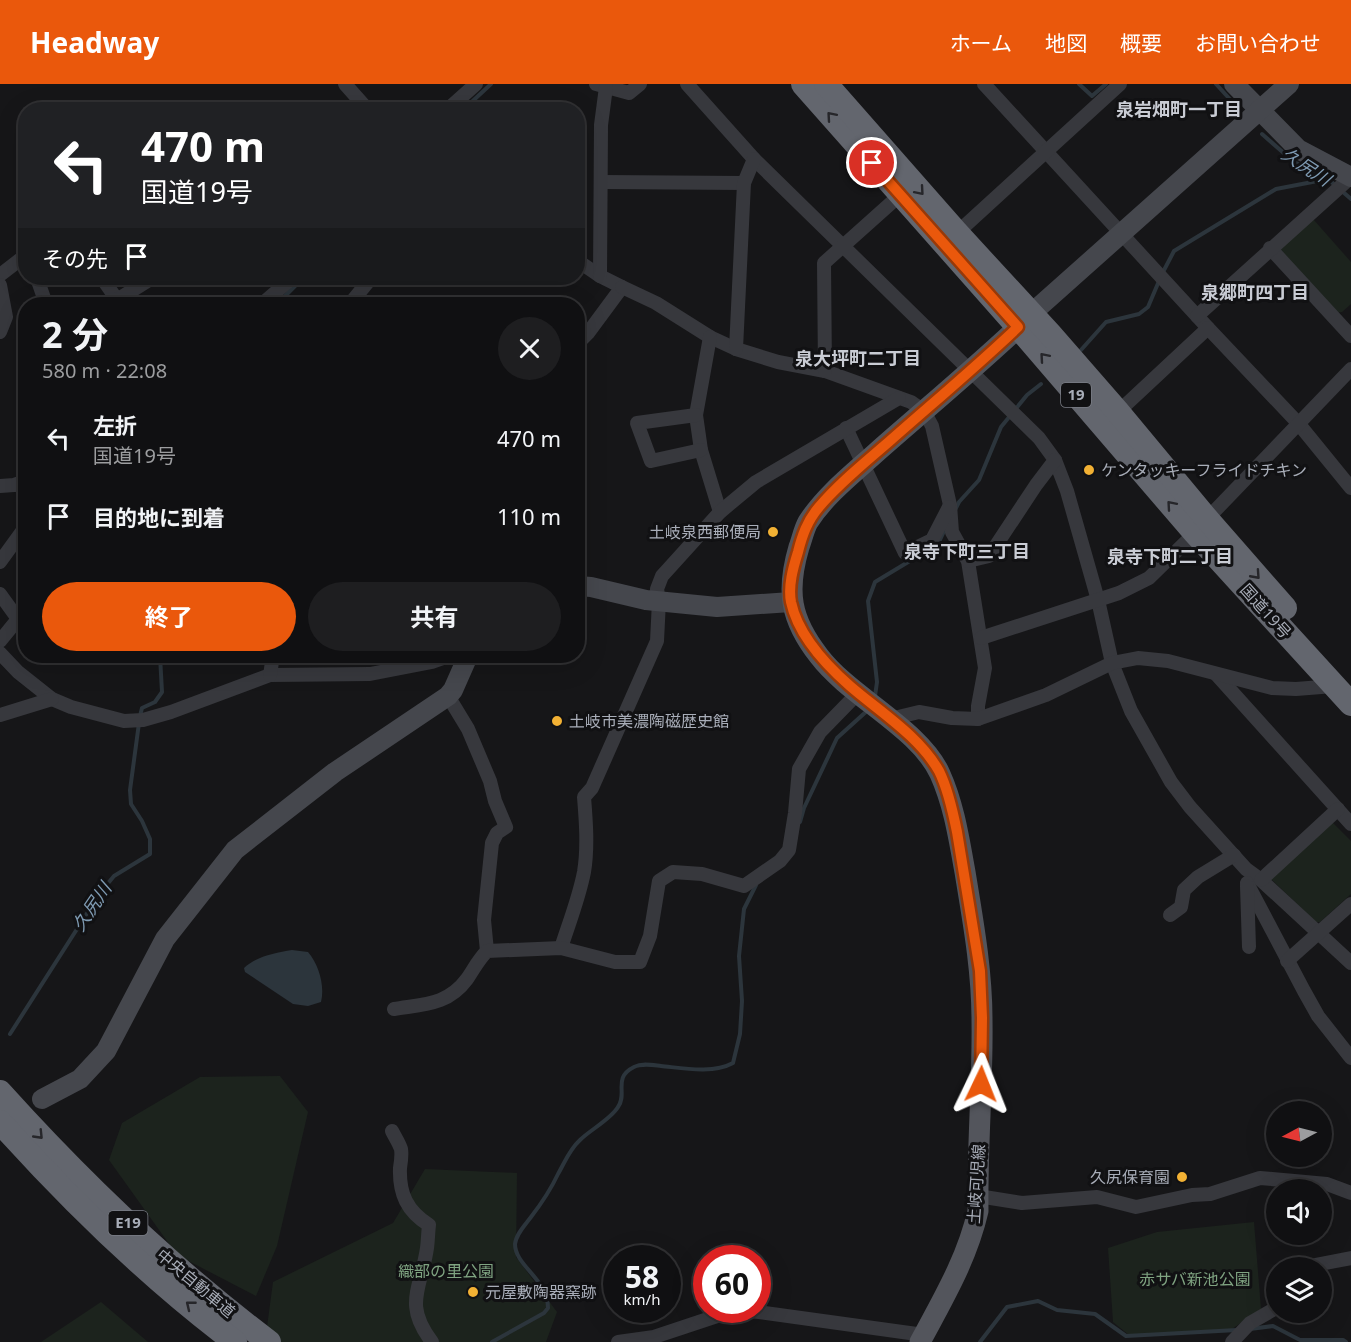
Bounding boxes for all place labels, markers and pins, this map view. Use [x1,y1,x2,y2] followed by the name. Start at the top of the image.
[846,137,897,188] pin
[1101,459,1307,481] place label: ケンタッキーフライドチキン
[1082,463,1096,477] marker: ケンタッキーフライドチキン
[649,521,761,543] place label: 土岐泉西郵便局
[766,525,780,539] marker: 土岐泉西郵便局
[569,710,729,732] place label: 土岐市美濃陶磁歴史館
[550,714,564,728] marker: 土岐市美濃陶磁歴史館
[1090,1166,1170,1188] place label: 久尻保育園
[1175,1170,1189,1184] marker: 久尻保育園
[485,1281,597,1303] place label: 元屋敷陶器窯跡
[466,1285,480,1299] marker: 元屋敷陶器窯跡

